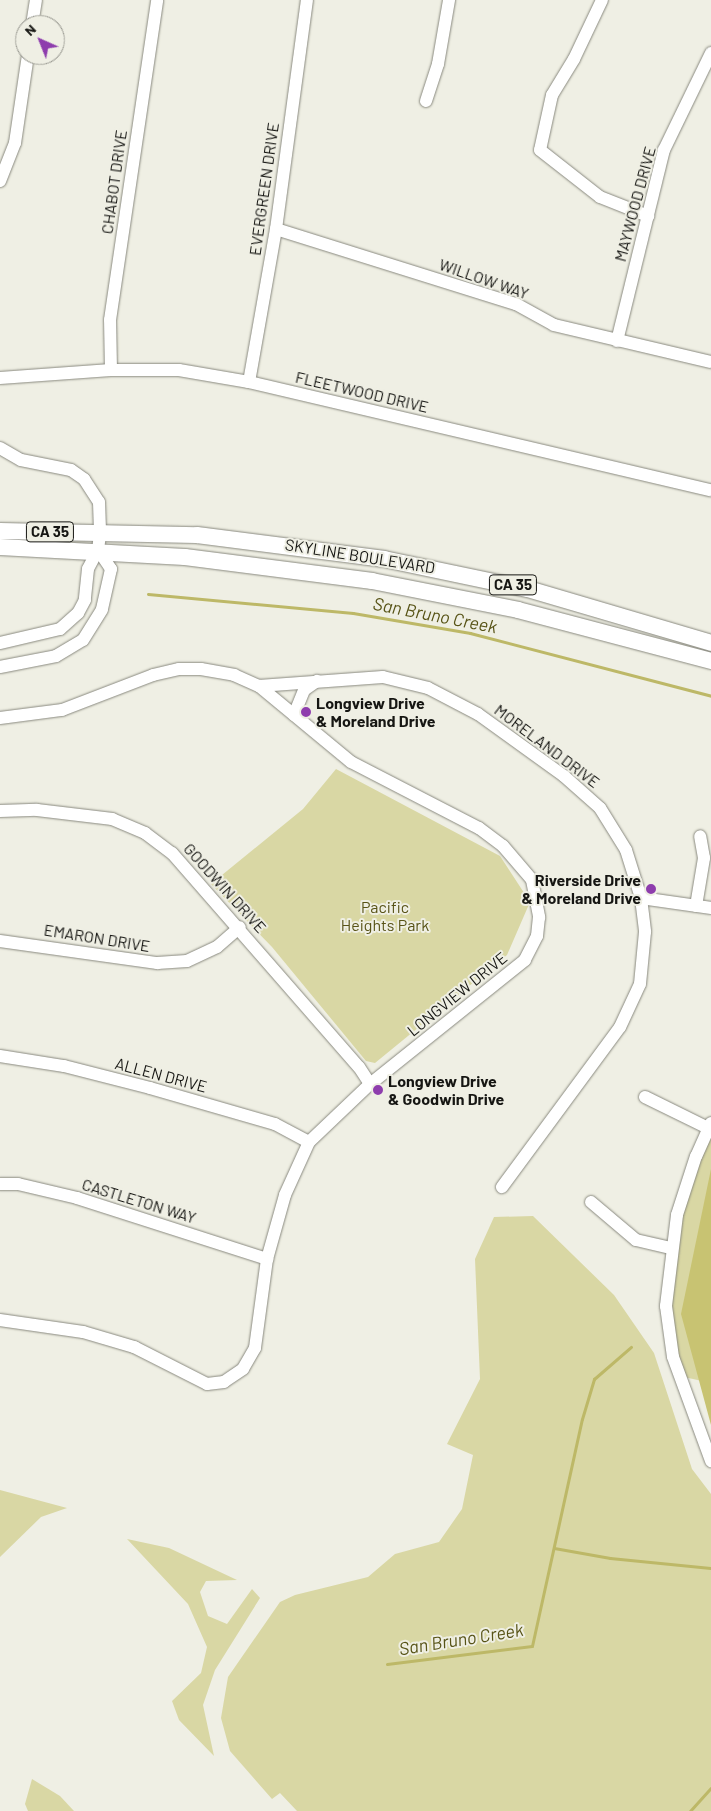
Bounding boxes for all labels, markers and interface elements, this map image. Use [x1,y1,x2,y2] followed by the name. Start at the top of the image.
[15,15,65,65] north arrow
[21,20,39,39] text: N
[245,121,283,257] street label: EVERGREEN DRIVE
[97,129,131,235] street label: CHABOT DRIVE
[610,144,660,264] street label: MAYWOOD DRIVE
[437,255,531,303] street label: WILLOW WAY
[294,367,430,417] street label: FLEETWOOD DRIVE
[25,520,75,544] road number: CA 35
[284,535,436,577] street label: SKYLINE BOULEVARD
[488,572,538,598] road number: CA 35
[371,592,499,638] water label: San Bruno Creek
[316,693,435,731] place label: Longview Drive & Moreland Drive
[491,700,603,792] street label: MORELAND DRIVE
[300,706,312,718] marker: Longview Drive & Moreland Drive
[180,839,270,937] street label: GOODWIN DRIVE
[522,870,641,908] place label: Riverside Drive & Moreland Drive
[645,883,657,895] marker: Riverside Drive & Moreland Drive
[341,897,429,935] park label: Pacific Heights Park
[43,920,151,956] street label: EMARON DRIVE
[403,948,511,1040] street label: LONGVIEW DRIVE
[113,1054,209,1096] street label: ALLEN DRIVE
[388,1071,504,1109] place label: Longview Drive & Goodwin Drive
[372,1084,384,1096] marker: Longview Drive & Goodwin Drive
[80,1175,198,1227] street label: CASTLETON WAY
[397,1618,525,1660] water label: San Bruno Creek

